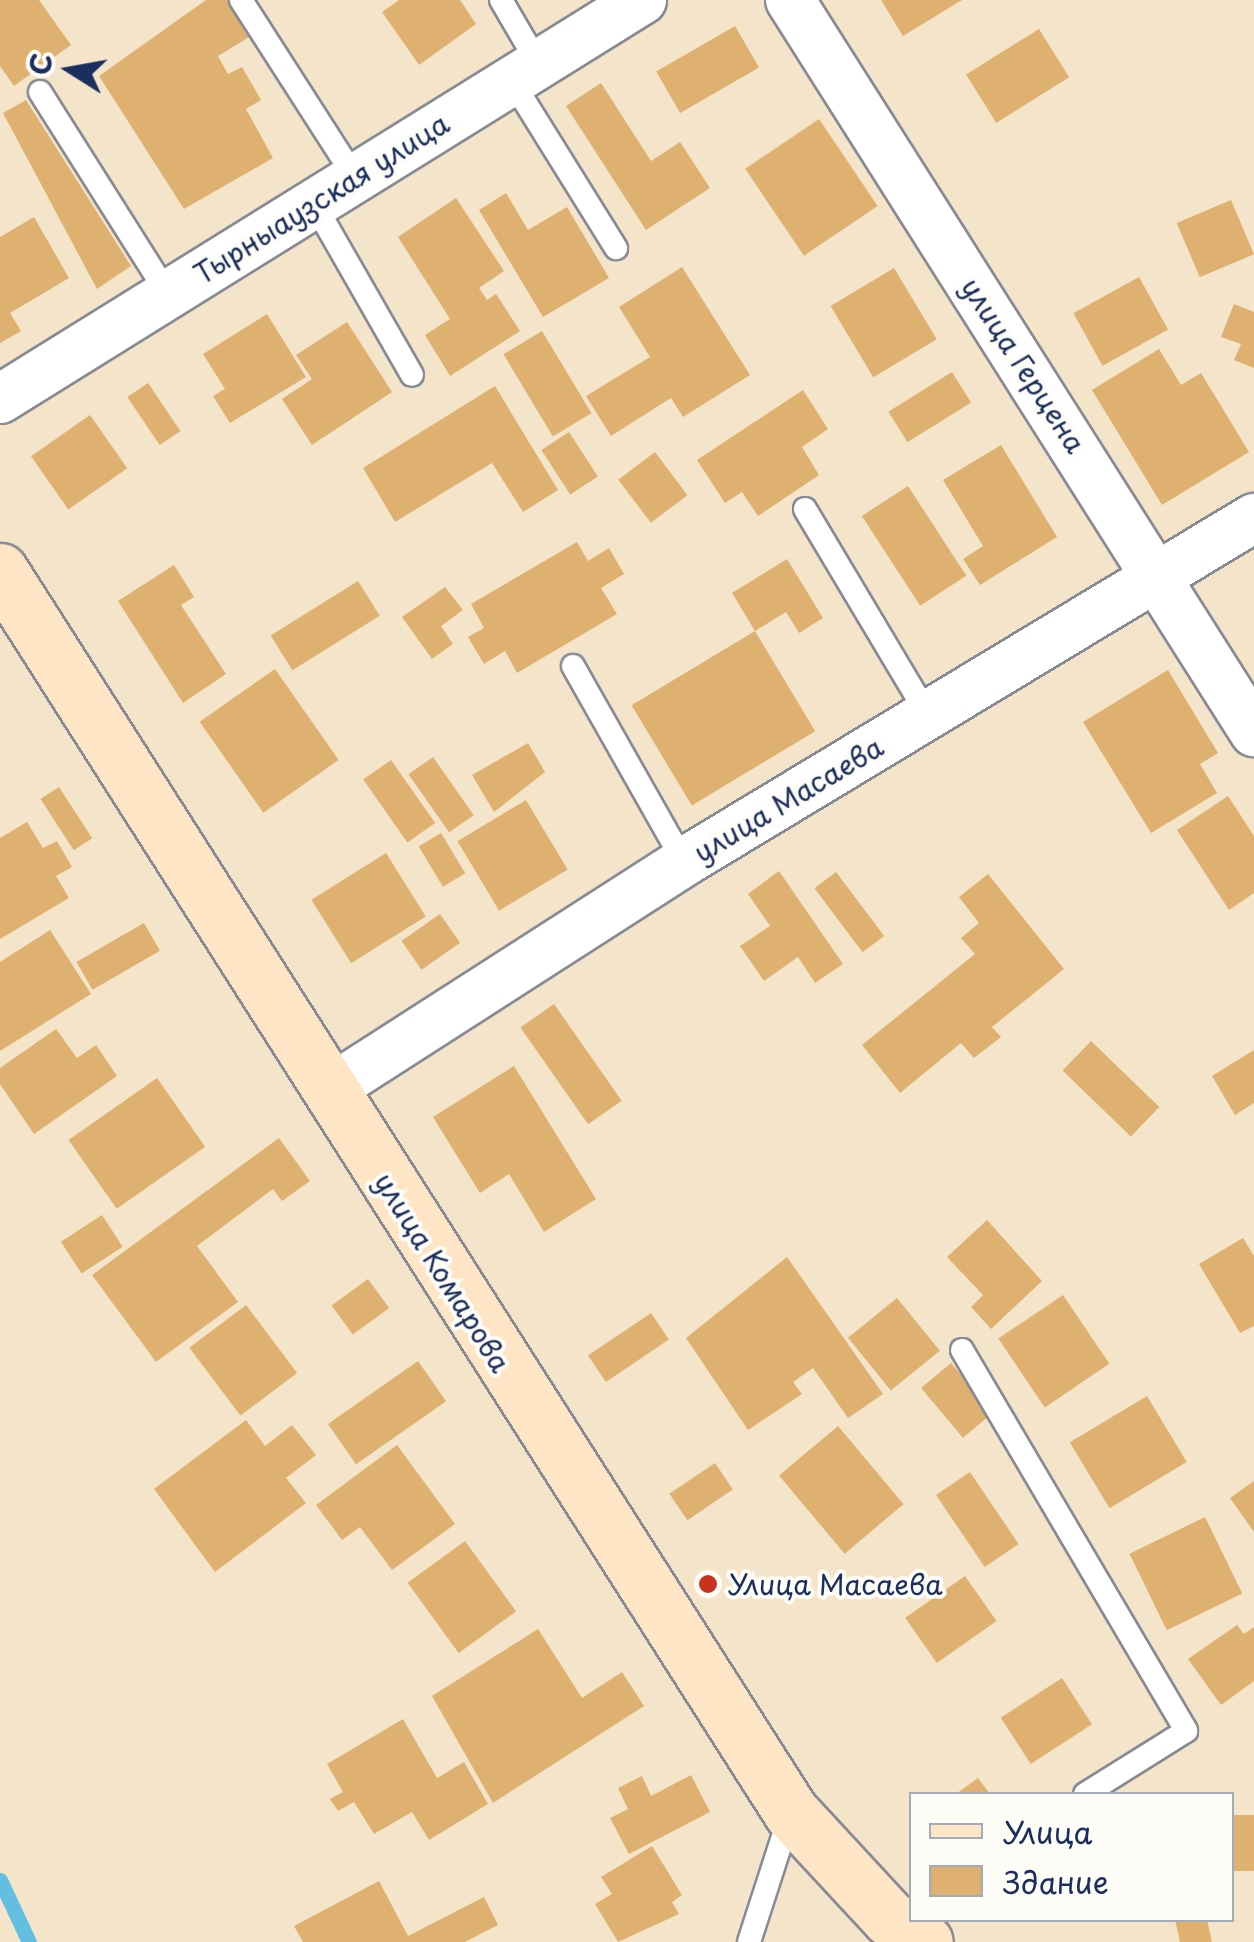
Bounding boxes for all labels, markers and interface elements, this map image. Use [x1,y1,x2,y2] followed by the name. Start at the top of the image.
[20,20,120,120] north arrow
[17,50,63,79] text: С
[187,105,455,291] street label: Тырныаузская улица
[954,271,1094,459] street label: улица Герцена
[686,729,890,869] street label: улица Масаева
[368,1165,518,1379] street label: улица Комарова
[728,1567,944,1601] place label: Улица Масаева
[697,1573,719,1595] marker: Улица Масаева
[909,1792,1234,1922] legend
[1003,1809,1092,1854] text: Улица
[1003,1859,1109,1904] text: Здание

